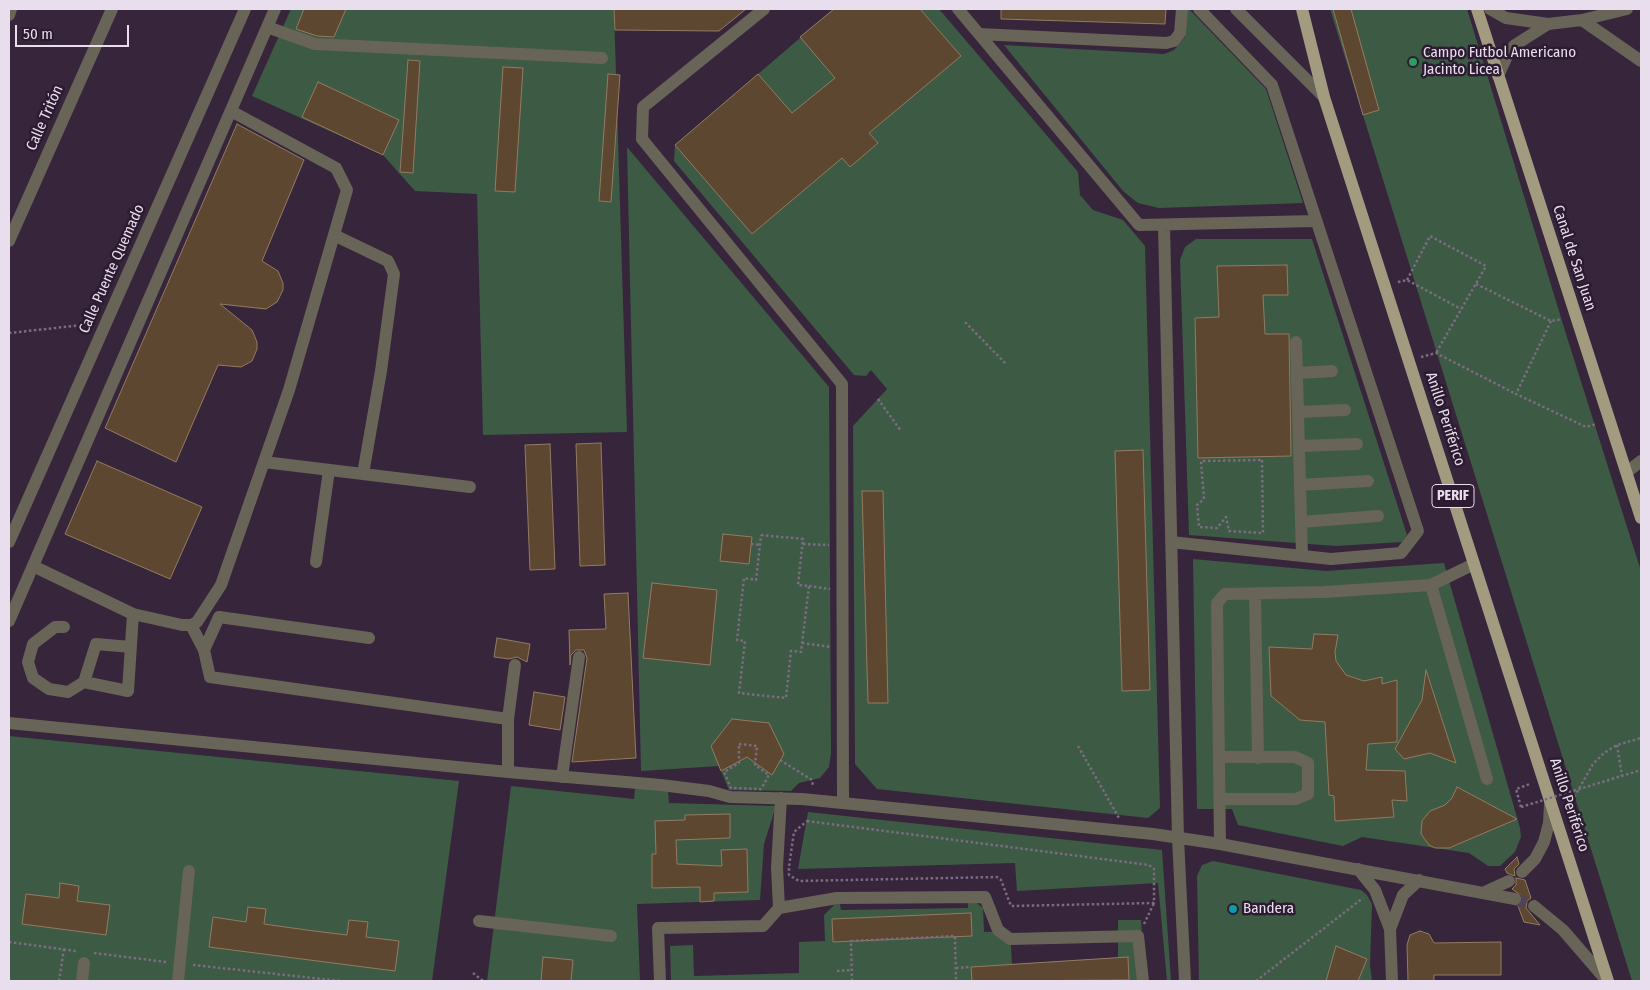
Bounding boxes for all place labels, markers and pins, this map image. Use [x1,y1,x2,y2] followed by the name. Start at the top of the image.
[1423,44,1576,79] place label: Campo Futbol Americano Jacinto Licea
[1407,56,1419,68] marker: Campo Futbol Americano Jacinto Licea
[1243,900,1294,918] place label: Bandera
[1227,903,1239,915] marker: Bandera

